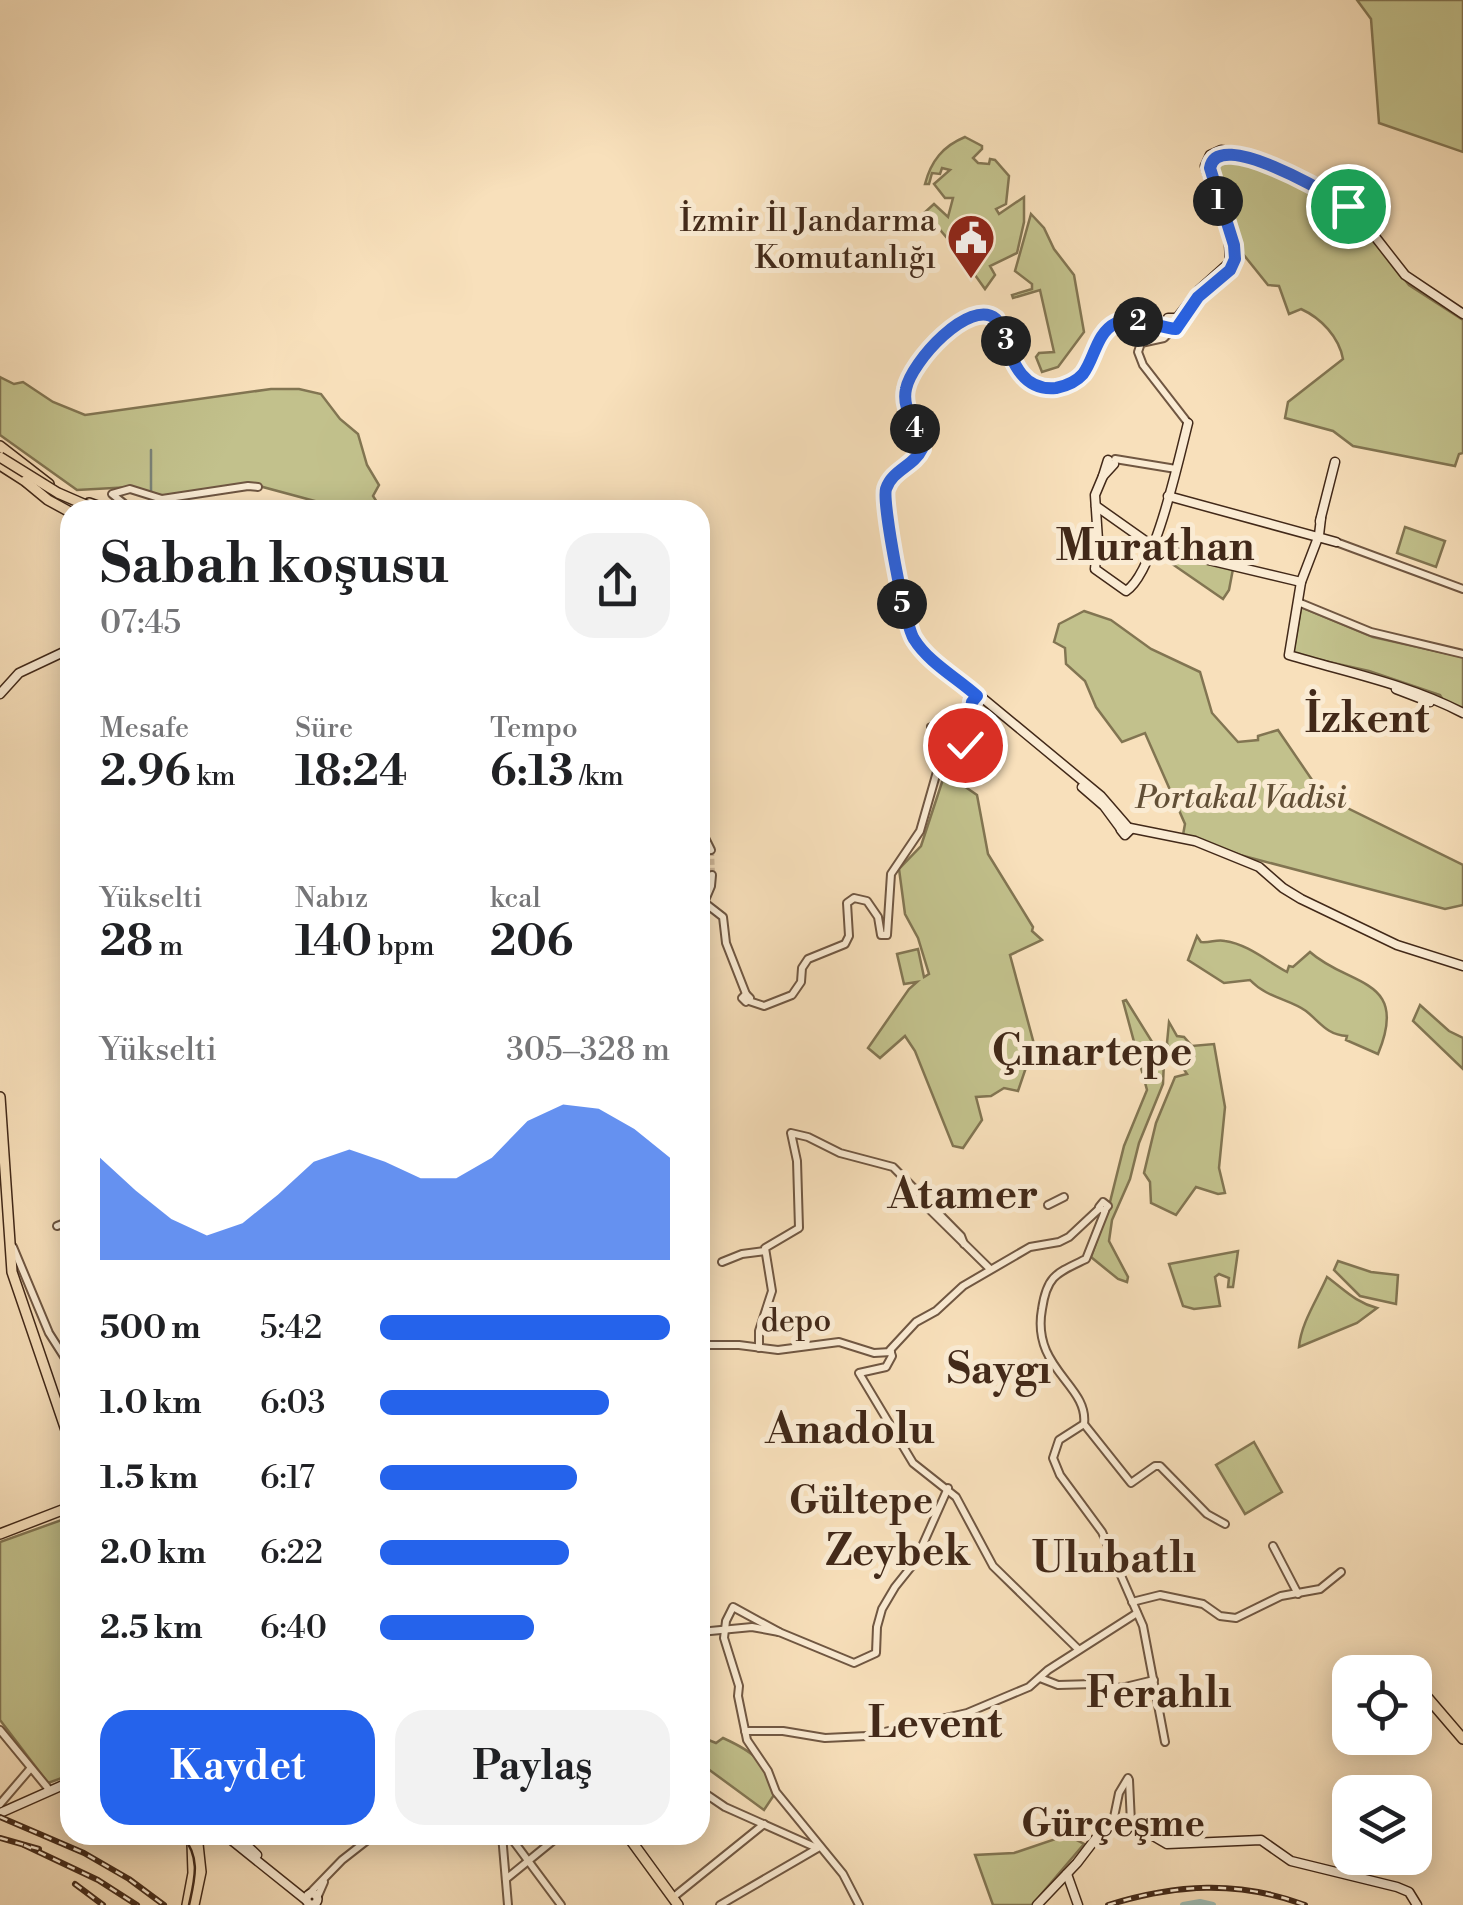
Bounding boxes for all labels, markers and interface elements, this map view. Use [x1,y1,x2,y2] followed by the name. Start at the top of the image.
[1306,164,1391,249] pin
[1193,176,1243,226] pin: 1
[1321,179,1376,234] icon: arrive
[1211,183,1225,218] text: 1
[679,200,937,278] place label: İzmir İl Jandarma Komutanlığı
[945,212,997,280] public building icon: İzmir İl Jandarma Komutanlığı
[1113,297,1163,347] pin: 2
[1129,304,1147,339] text: 2
[981,316,1031,366] pin: 3
[998,323,1014,358] text: 3
[890,404,940,454] pin: 4
[906,411,924,446] text: 4
[1056,521,1255,574] district label: Murathan
[100,531,449,600] text: Sabah koşusu
[565,533,670,638] button: share
[877,579,927,629] pin: 5
[893,586,911,621] text: 5
[100,603,181,643] text: 07:45
[1305,689,1430,746] district label: İzkent
[923,703,1008,788] pin
[100,711,189,746] text: Mesafe
[295,711,353,746] text: Süre
[490,711,578,746] text: Tempo
[938,718,993,773] icon: check
[100,746,191,799] text: 2.96
[295,746,407,799] text: 18:24
[490,746,573,799] text: 6:13
[191,759,236,794] text: km
[573,759,624,794] text: /km
[1135,778,1346,818] park label: Portakal Vadisi
[100,881,202,916] text: Yükselti
[295,881,368,916] text: Nabız
[490,881,541,916] text: kcal
[100,916,153,969] text: 28
[295,916,372,969] text: 140
[490,916,573,969] text: 206
[153,929,183,964] text: m
[372,929,434,964] text: bpm
[992,1026,1192,1079] district label: Çınartepe
[100,1030,217,1070] text: Yükselti
[506,1030,670,1070] text: 305–328 m
[887,1169,1038,1222] district label: Atamer
[760,1300,832,1342] street label: depo
[100,1308,201,1348] text: 500 m
[260,1308,322,1348] text: 5:42
[947,1344,1051,1397] district label: Saygı
[100,1383,202,1423] text: 1.0 km
[260,1383,326,1423] text: 6:03
[764,1404,935,1457] district label: Anadolu
[100,1458,198,1498] text: 1.5 km
[260,1458,315,1498] text: 6:17
[789,1478,933,1525] district label: Gültepe
[826,1526,971,1579] district label: Zeybek
[100,1533,206,1573] text: 2.0 km
[260,1533,323,1573] text: 6:22
[1032,1533,1196,1586] district label: Ulubatlı
[100,1608,203,1648] text: 2.5 km
[260,1608,327,1648] text: 6:40
[1332,1655,1432,1875] map controls
[1332,1655,1432,1755] button: locate
[1086,1668,1232,1721] district label: Ferahlı
[868,1698,1003,1751] district label: Levent
[100,1710,375,1825] button: Kaydet
[395,1710,670,1825] button: Paylaş
[1332,1775,1432,1875] button: layers
[1021,1801,1205,1848] district label: Gürçeşme

